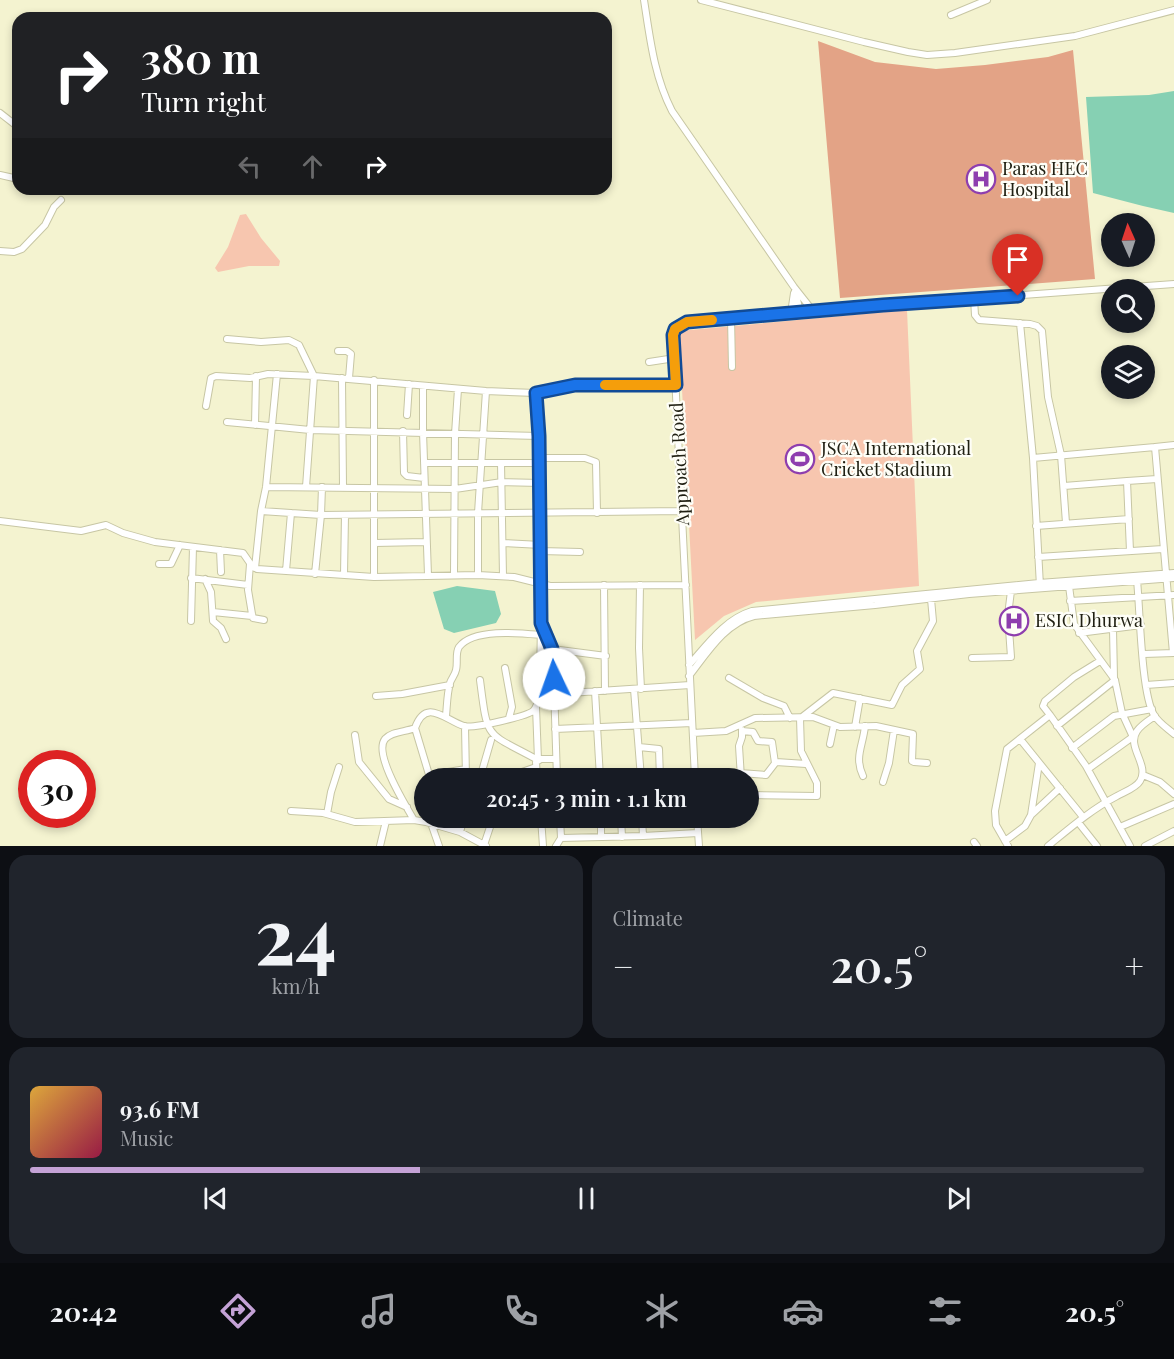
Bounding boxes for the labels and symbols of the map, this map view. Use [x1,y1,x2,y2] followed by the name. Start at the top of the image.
[1002,156,1088,201] place label: Paras HEC Hospital
[965,163,997,195] hospital icon: Paras HEC Hospital
[1101,213,1155,267] north arrow
[992,234,1043,296] pin
[664,401,694,527] street label: Approach Road
[820,436,971,481] place label: JSCA International Cricket Stadium
[784,443,816,475] sports icon: JSCA International Cricket Stadium
[998,605,1030,637] hospital icon: ESIC Dhurwa
[1035,608,1143,632] place label: ESIC Dhurwa
[522,647,586,711] position arrow
[18,750,96,828] speed limit sign: 30

